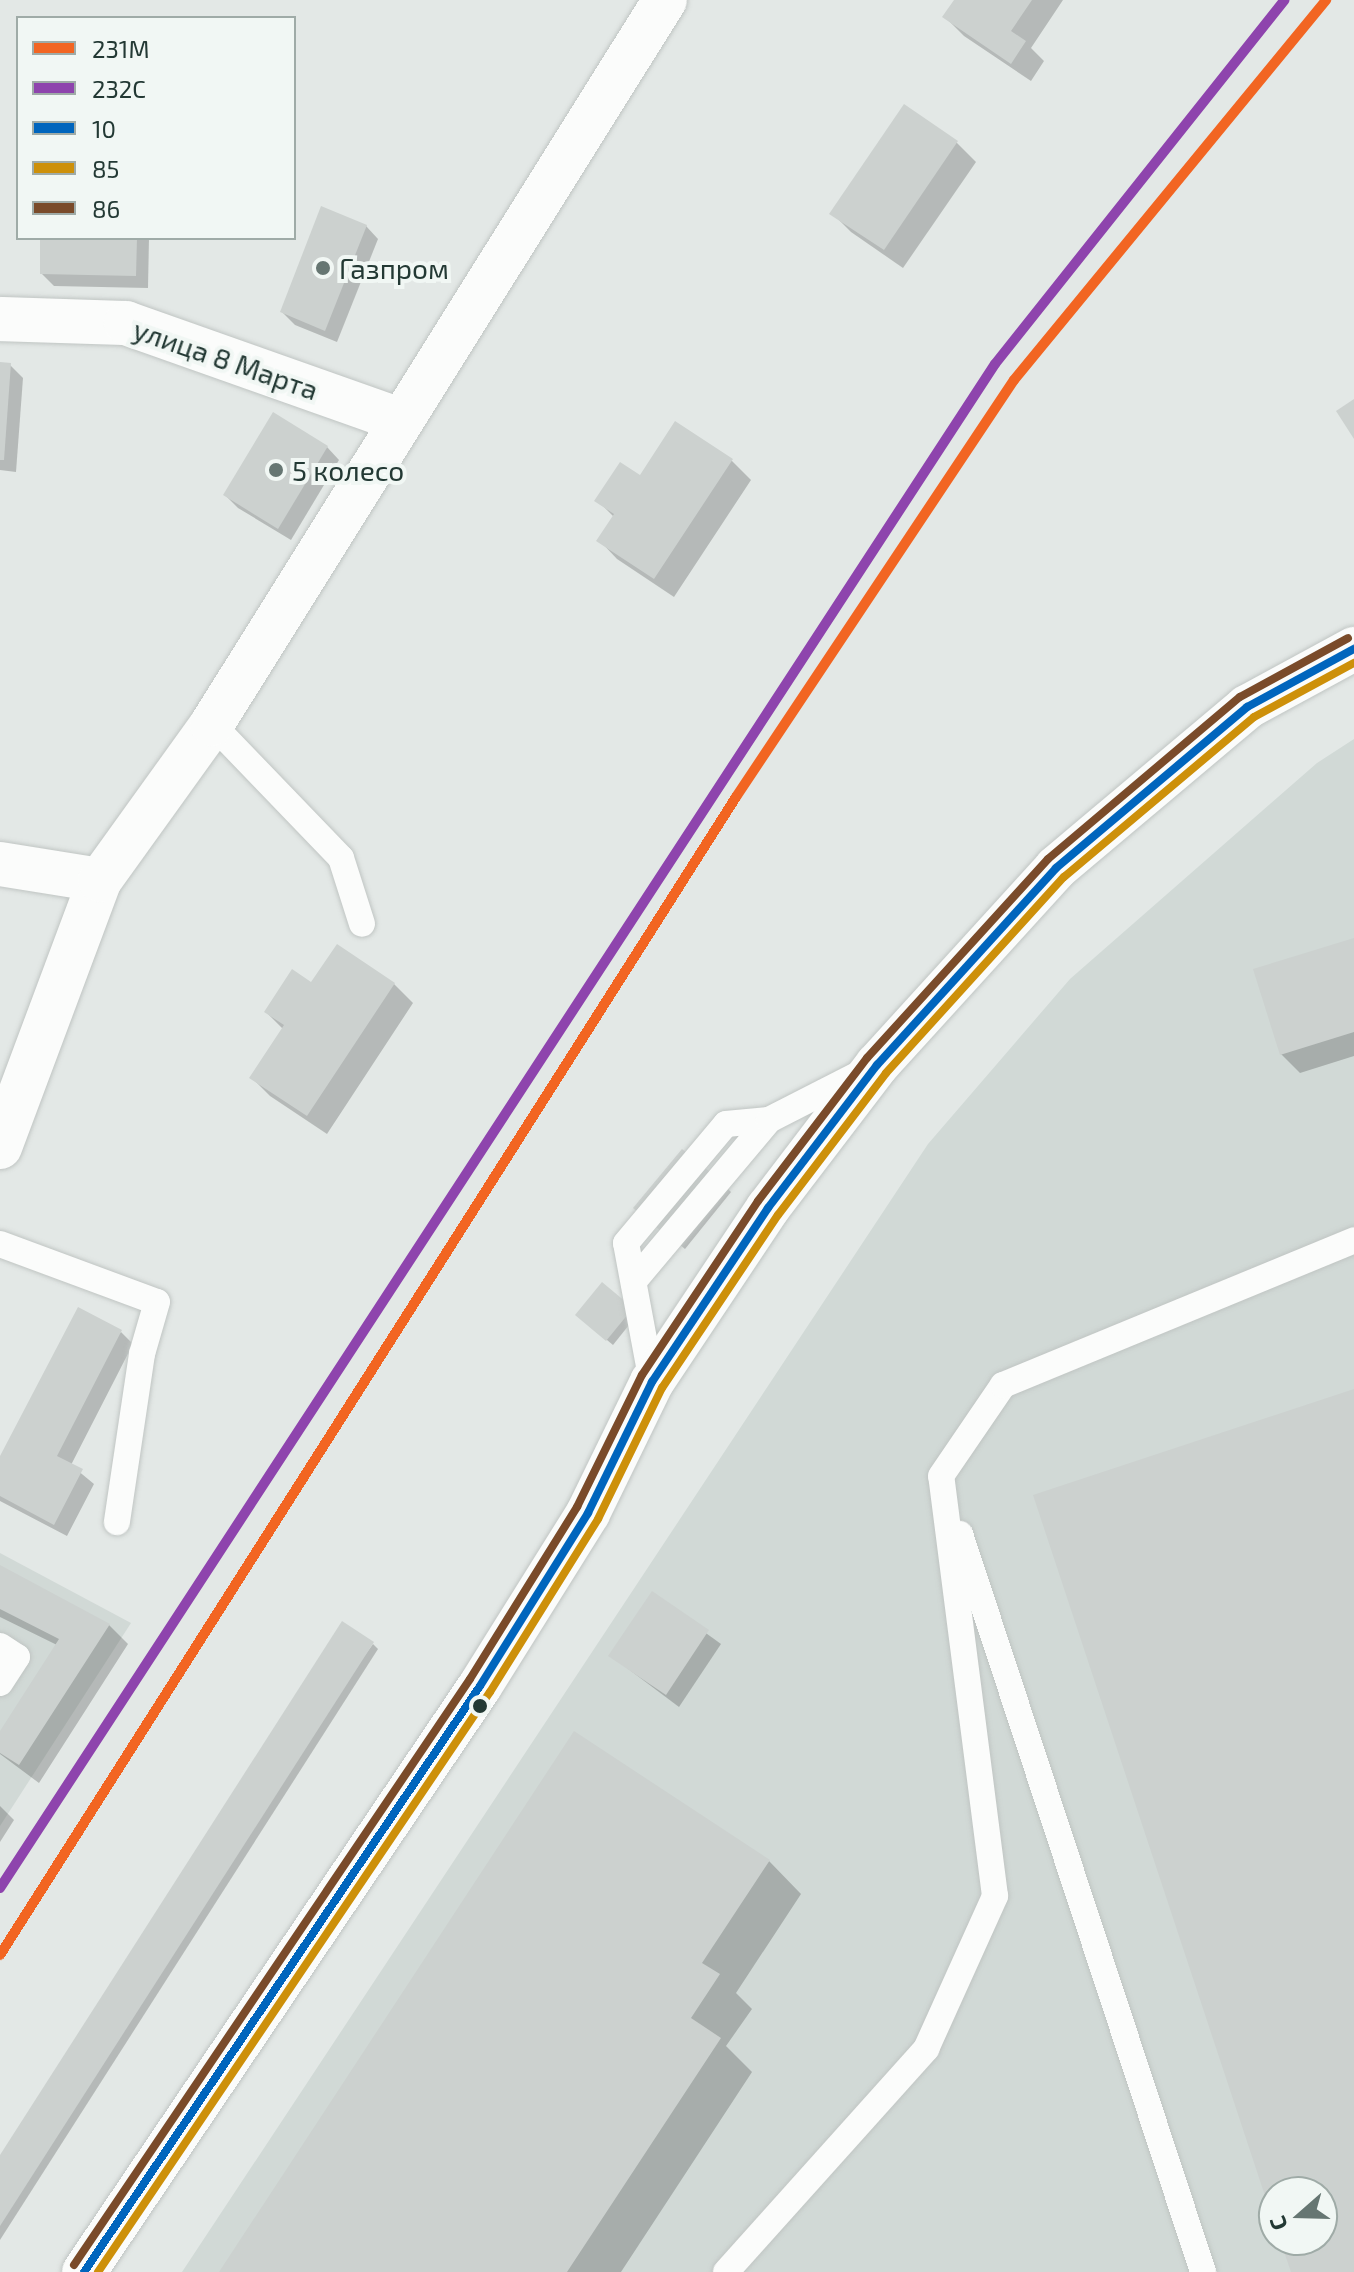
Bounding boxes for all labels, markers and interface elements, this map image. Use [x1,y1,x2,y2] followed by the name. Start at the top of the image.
[16,16,296,240] legend
[92,34,149,63] text: 231М
[92,74,146,103] text: 232C
[92,114,116,143] text: 10
[92,154,119,183] text: 85
[92,194,120,223] text: 86
[339,251,449,285] place label: Газпром
[314,259,332,277] marker: Газпром
[129,312,323,406] street label: улица 8 Марта
[292,453,404,487] place label: 5 колесо
[267,461,285,479] marker: 5 колесо
[472,1698,488,1714] unlabelled marker
[1258,2176,1338,2256] north arrow
[1263,2213,1292,2234] text: С

